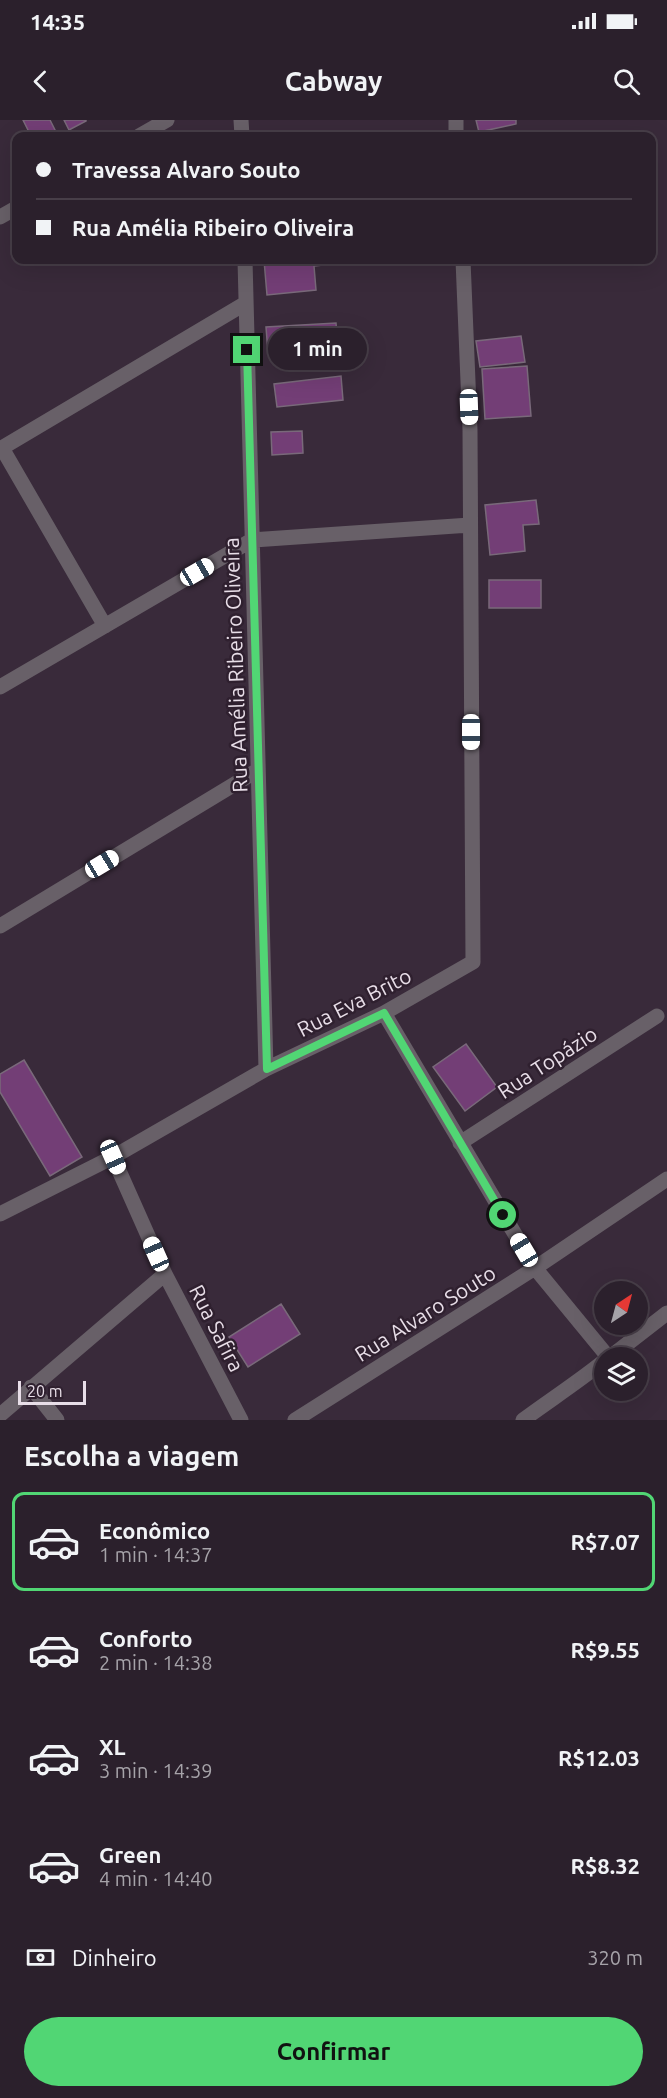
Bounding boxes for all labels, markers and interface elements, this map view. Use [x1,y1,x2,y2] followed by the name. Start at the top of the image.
[30,9,85,34] text: 14:35
[24,65,57,98] icon: back
[610,65,643,98] icon: search
[285,66,382,96] text: Cabway
[72,157,300,182] text: Travessa Alvaro Souto
[72,215,354,240] text: Rua Amélia Ribeiro Oliveira
[268,329,367,371] callout: 1 min
[233,336,260,363] route end
[292,337,343,360] text: 1 min
[459,389,479,425] car
[219,537,251,793] street label: Rua Amélia Ribeiro Oliveira
[177,555,217,589] car
[462,714,480,750] car
[82,847,122,881] car
[293,963,415,1041] street label: Rua Eva Brito
[493,1021,601,1103] street label: Rua Topázio
[97,1137,129,1177] car
[489,1201,516,1228] route start
[507,1230,541,1270] car
[140,1234,172,1274] car
[350,1260,500,1366] street label: Rua Alvaro Souto
[185,1281,249,1375] street label: Rua Safira
[594,1281,648,1335] north arrow
[594,1281,648,1401] map controls
[594,1347,648,1401] button: layers
[18,1378,86,1406] scale bar
[27,1382,63,1400] text: 20 m
[24,1441,239,1471] text: Escolha a viagem
[27,1515,81,1569] icon: car
[99,1518,210,1543] text: Econômico
[571,1529,640,1554] text: R$7.07
[99,1543,213,1566] text: 1 min · 14:37
[27,1623,81,1677] icon: car
[99,1626,193,1651] text: Conforto
[571,1637,640,1662] text: R$9.55
[99,1651,213,1674] text: 2 min · 14:38
[27,1731,81,1785] icon: car
[99,1734,126,1759] text: XL
[558,1745,640,1770] text: R$12.03
[99,1759,213,1782] text: 3 min · 14:39
[27,1839,81,1893] icon: car
[99,1842,161,1867] text: Green
[571,1853,640,1878] text: R$8.32
[99,1867,213,1890] text: 4 min · 14:40
[24,1941,57,1974] icon: cash
[72,1945,157,1970] text: Dinheiro
[587,1946,643,1969] text: 320 m
[24,2017,643,2086] button: Confirmar

